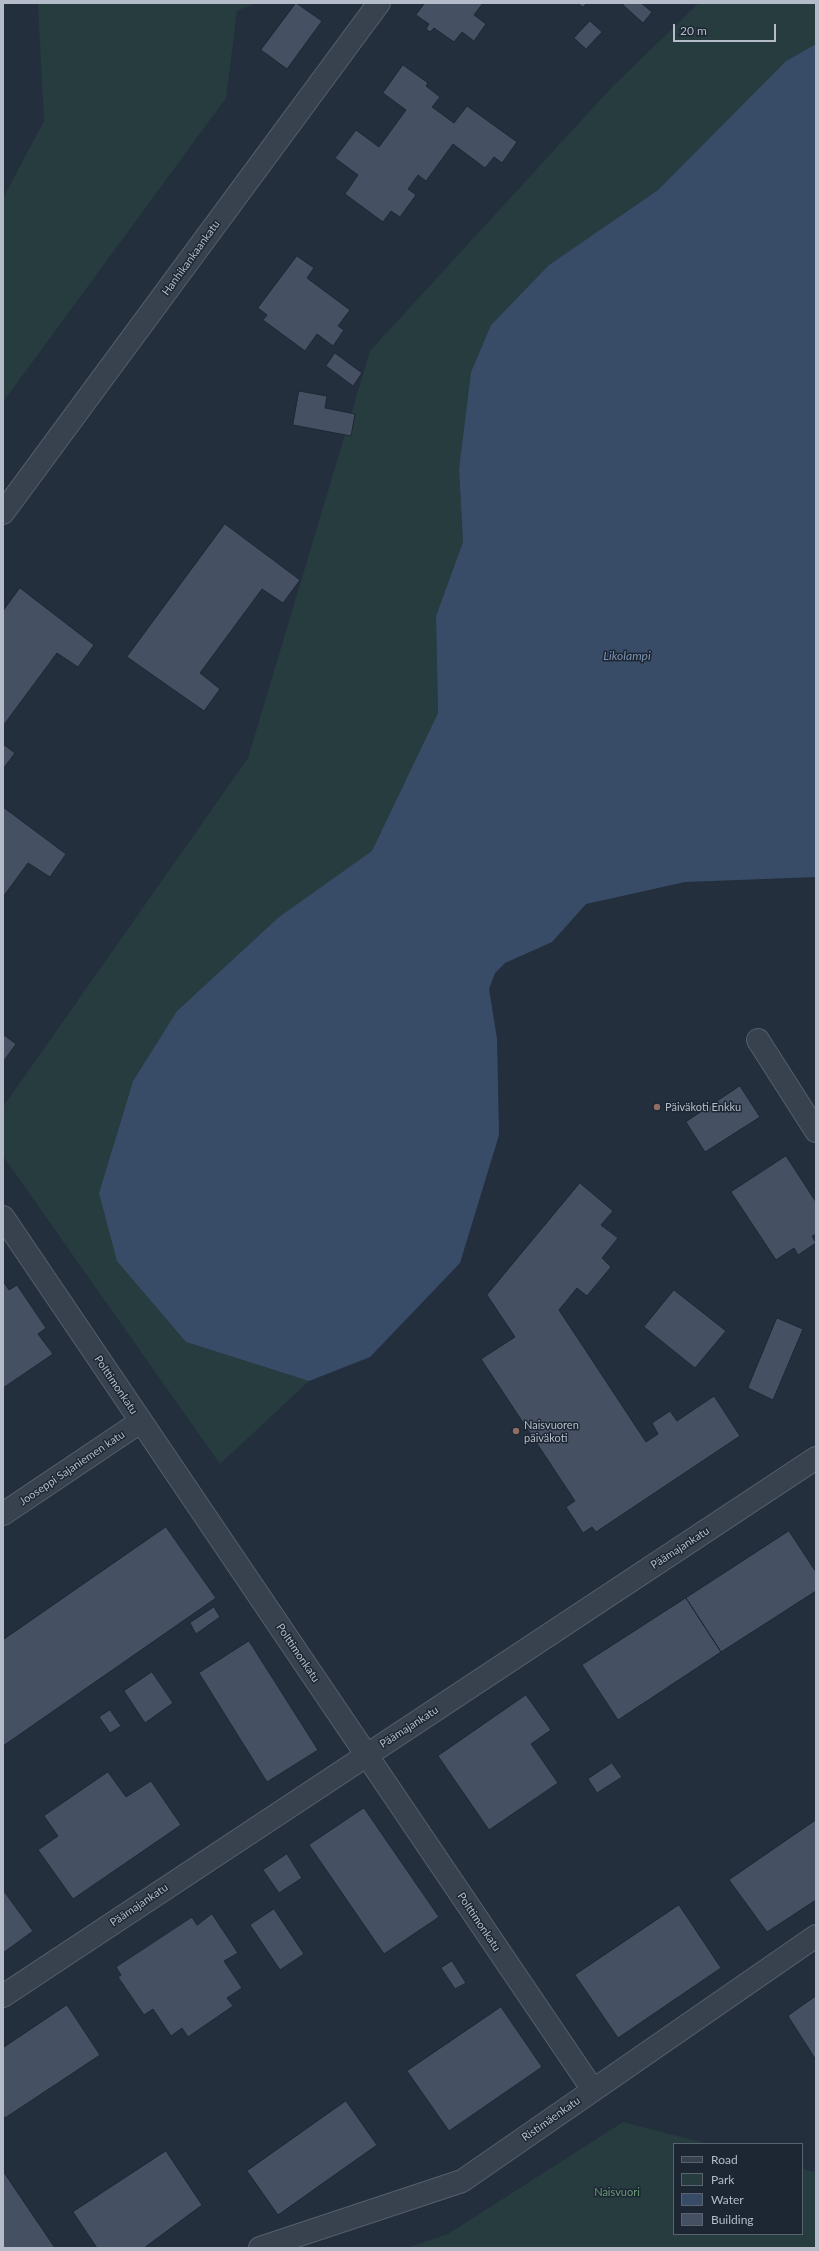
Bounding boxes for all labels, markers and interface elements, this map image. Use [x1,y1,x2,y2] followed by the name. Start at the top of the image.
[675,16,778,42] scale bar
[680,23,707,38] text: 20 m
[159,218,223,298] street label: Hanhikankaankatu
[603,649,651,663] water label: Likolampi
[665,1100,741,1114] place label: Päiväkoti Enkku
[652,1102,662,1112] marker: Päiväkoti Enkku
[92,1353,140,1417] street label: Polttimonkatu
[524,1418,579,1444] place label: Naisvuoren päiväkoti
[511,1426,521,1436] marker: Naisvuoren päiväkoti
[17,1428,127,1508] street label: Jooseppi Sajaniemen katu
[648,1524,712,1572] street label: Päämajankatu
[274,1621,322,1685] street label: Polttimonkatu
[377,1703,441,1751] street label: Päämajankatu
[107,1881,171,1929] street label: Päämajankatu
[455,1890,503,1954] street label: Polttimonkatu
[519,2094,583,2144] street label: Ristimäenkatu
[673,2143,803,2235] legend
[711,2152,738,2167] text: Road
[711,2172,734,2187] text: Park
[594,2185,640,2199] park label: Naisvuori
[711,2192,744,2207] text: Water
[711,2212,754,2227] text: Building

